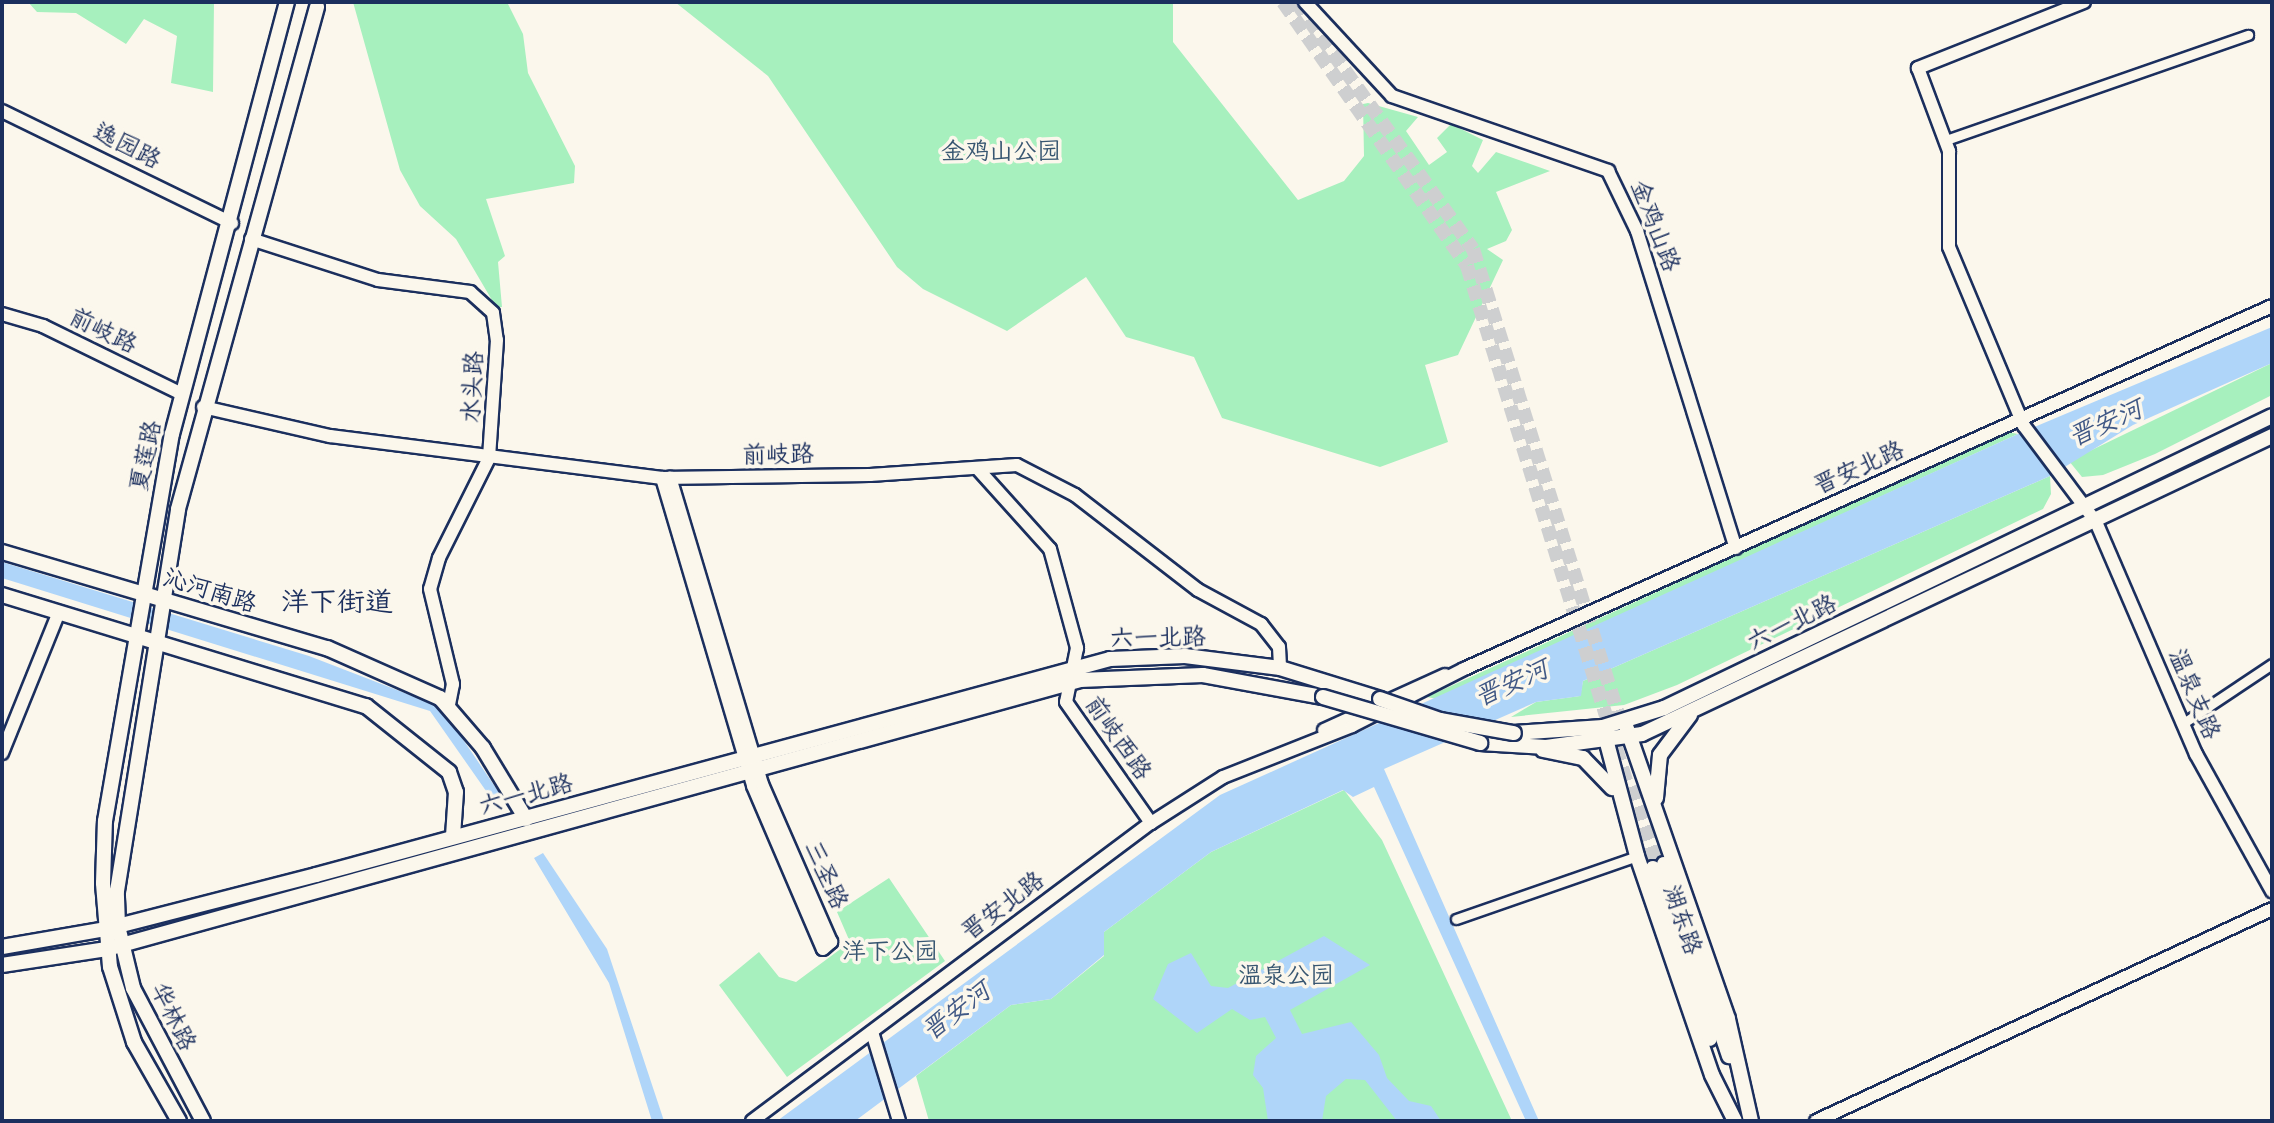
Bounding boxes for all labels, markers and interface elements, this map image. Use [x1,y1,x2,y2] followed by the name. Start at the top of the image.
[88,117,166,175] street label: 逸园路
[941,138,1061,166] park label: 金鸡山公园
[1624,176,1686,276] street label: 金鸡山路
[64,302,142,360] street label: 前岐路
[457,350,489,424] street label: 水头路
[2064,394,2148,454] water label: 晋安河
[124,418,168,494] street label: 夏莲路
[1809,435,1909,501] street label: 晋安北路
[742,440,814,470] street label: 前岐路
[160,563,260,619] street label: 沁河南路
[281,586,393,620] district label: 洋下街道
[1743,589,1841,657] street label: 六一北路
[1110,623,1206,653] street label: 六一北路
[2162,644,2226,744] street label: 温泉支路
[1470,654,1554,714] water label: 晋安河
[1079,690,1157,786] street label: 前岐西路
[476,769,576,821] street label: 六一北路
[798,836,854,914] street label: 三圣路
[956,866,1050,946] street label: 晋安北路
[1657,881,1707,959] street label: 湖东路
[842,938,938,966] park label: 洋下公园
[1238,962,1334,990] park label: 温泉公园
[916,976,998,1048] water label: 晋安河
[144,978,202,1056] street label: 华林路

